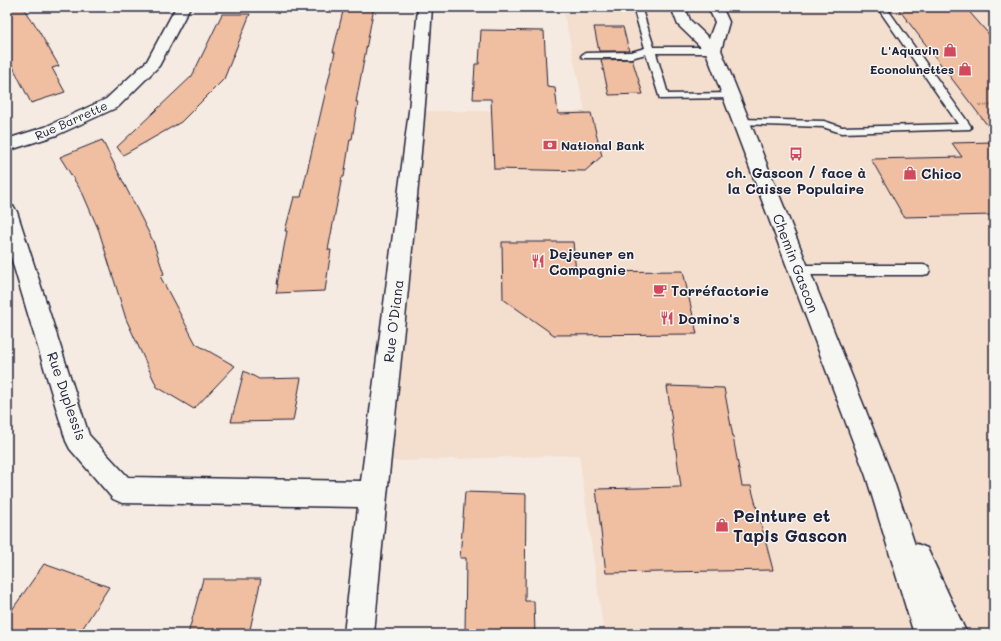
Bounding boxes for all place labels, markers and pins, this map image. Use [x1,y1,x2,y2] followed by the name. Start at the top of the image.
[881,42,939,58] place label: L'Aquavin
[942,42,958,58] shop icon: L'Aquavin
[870,61,954,77] place label: Econolunettes
[957,61,973,77] shop icon: Econolunettes
[542,137,558,153] bank icon: National Bank
[561,137,645,153] place label: National Bank
[788,146,804,162] bus stop icon: ch. Gascon / face à la Caisse Populaire
[726,163,867,198] place label: ch. Gascon / face à la Caisse Populaire
[921,164,962,183] place label: Chico
[902,165,918,181] shop icon: Chico
[549,244,634,279] place label: Dejeuner en Compagnie
[530,253,546,269] restaurant icon: Dejeuner en Compagnie
[671,281,769,300] place label: Torréfactorie
[652,282,668,298] cafe icon: Torréfactorie
[678,309,740,328] place label: Domino's
[659,310,675,326] restaurant icon: Domino's
[733,504,847,546] place label: Peinture et Tapis Gascon
[714,517,730,533] shop icon: Peinture et Tapis Gascon

